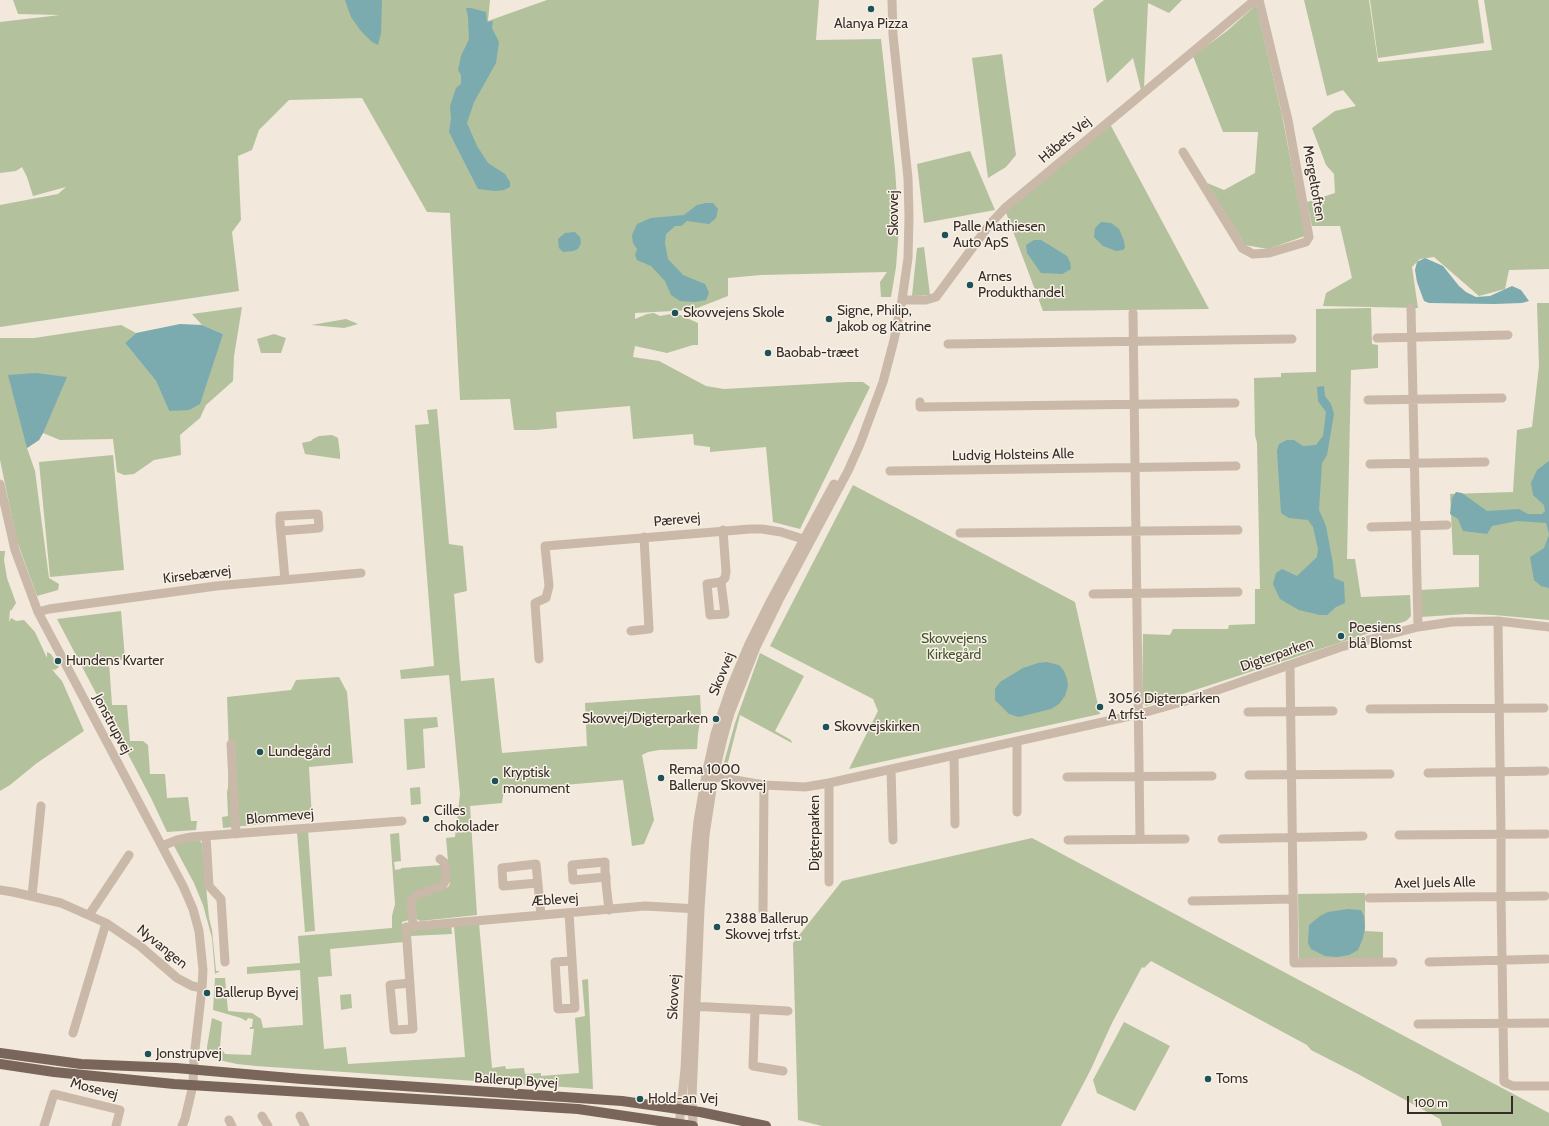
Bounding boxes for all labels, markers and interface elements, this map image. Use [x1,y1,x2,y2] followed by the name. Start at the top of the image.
[866,4,876,14] marker: Alanya Pizza
[834,16,908,32] place label: Alanya Pizza
[1036,113,1094,167] street label: Håbets Vej
[1299,144,1329,222] street label: Mergeltoften
[886,190,902,236] street label: Skovvej
[953,219,1045,252] place label: Palle Mathiesen Auto ApS
[940,230,950,240] marker: Palle Mathiesen Auto ApS
[978,269,1064,302] place label: Arnes Produkthandel
[965,280,975,290] marker: Arnes Produkthandel
[837,303,931,336] place label: Signe, Philip, Jakob og Katrine
[683,305,785,321] place label: Skovvejens Skole
[670,308,680,318] marker: Skovvejens Skole
[824,314,834,324] marker: Signe, Philip, Jakob og Katrine
[776,345,859,361] place label: Baobab-træet
[763,348,773,358] marker: Baobab-træet
[952,446,1074,464] street label: Ludvig Holsteins Alle
[653,510,701,530] street label: Pærevej
[162,562,232,588] street label: Kirsebærvej
[1349,620,1412,652] place label: Poesiens blå Blomst
[921,631,987,664] park label: Skovvejens Kirkegård
[1336,631,1346,641] marker: Poesiens blå Blomst
[1238,635,1316,675] street label: Digterparken
[706,650,738,698] street label: Skovvej
[66,653,164,669] place label: Hundens Kvarter
[53,656,63,666] marker: Hundens Kvarter
[89,691,135,757] street label: Jonstrupvej
[1108,691,1220,724] place label: 3056 Digterparken A trfst.
[1095,702,1105,712] marker: 3056 Digterparken A trfst.
[582,711,708,727] place label: Skovvej/Digterparken
[711,714,721,724] marker: Skovvej/Digterparken
[834,719,920,735] place label: Skovvejskirken
[821,722,831,732] marker: Skovvejskirken
[268,744,331,760] place label: Lundegård
[255,747,265,757] marker: Lundegård
[669,762,766,794] place label: Rema 1000 Ballerup Skovvej
[503,765,570,798] place label: Kryptisk monument
[656,773,666,783] marker: Rema 1000 Ballerup Skovvej
[490,776,500,786] marker: Kryptisk monument
[807,795,823,871] street label: Digterparken
[434,803,499,836] place label: Cilles chokolader
[246,806,314,828] street label: Blommevej
[421,814,431,824] marker: Cilles chokolader
[1394,874,1476,892] street label: Axel Juels Alle
[531,890,579,910] street label: Æblevej
[725,911,808,944] place label: 2388 Ballerup Skovvej trfst.
[133,922,191,972] street label: Nyvangen
[712,922,722,932] marker: 2388 Ballerup Skovvej trfst.
[664,974,684,1020] street label: Skovvej
[215,985,299,1001] place label: Ballerup Byvej
[202,988,212,998] marker: Ballerup Byvej
[156,1046,222,1062] place label: Jonstrupvej
[143,1049,153,1059] marker: Jonstrupvej
[474,1070,558,1092] street label: Ballerup Byvej
[1216,1071,1248,1087] place label: Toms
[1203,1074,1213,1084] marker: Toms
[68,1075,120,1103] street label: Mosevej
[1409,1088,1515,1114] scale bar
[648,1091,718,1107] place label: Hold-an Vej
[635,1094,645,1104] marker: Hold-an Vej
[1414,1095,1448,1110] text: 100 m

